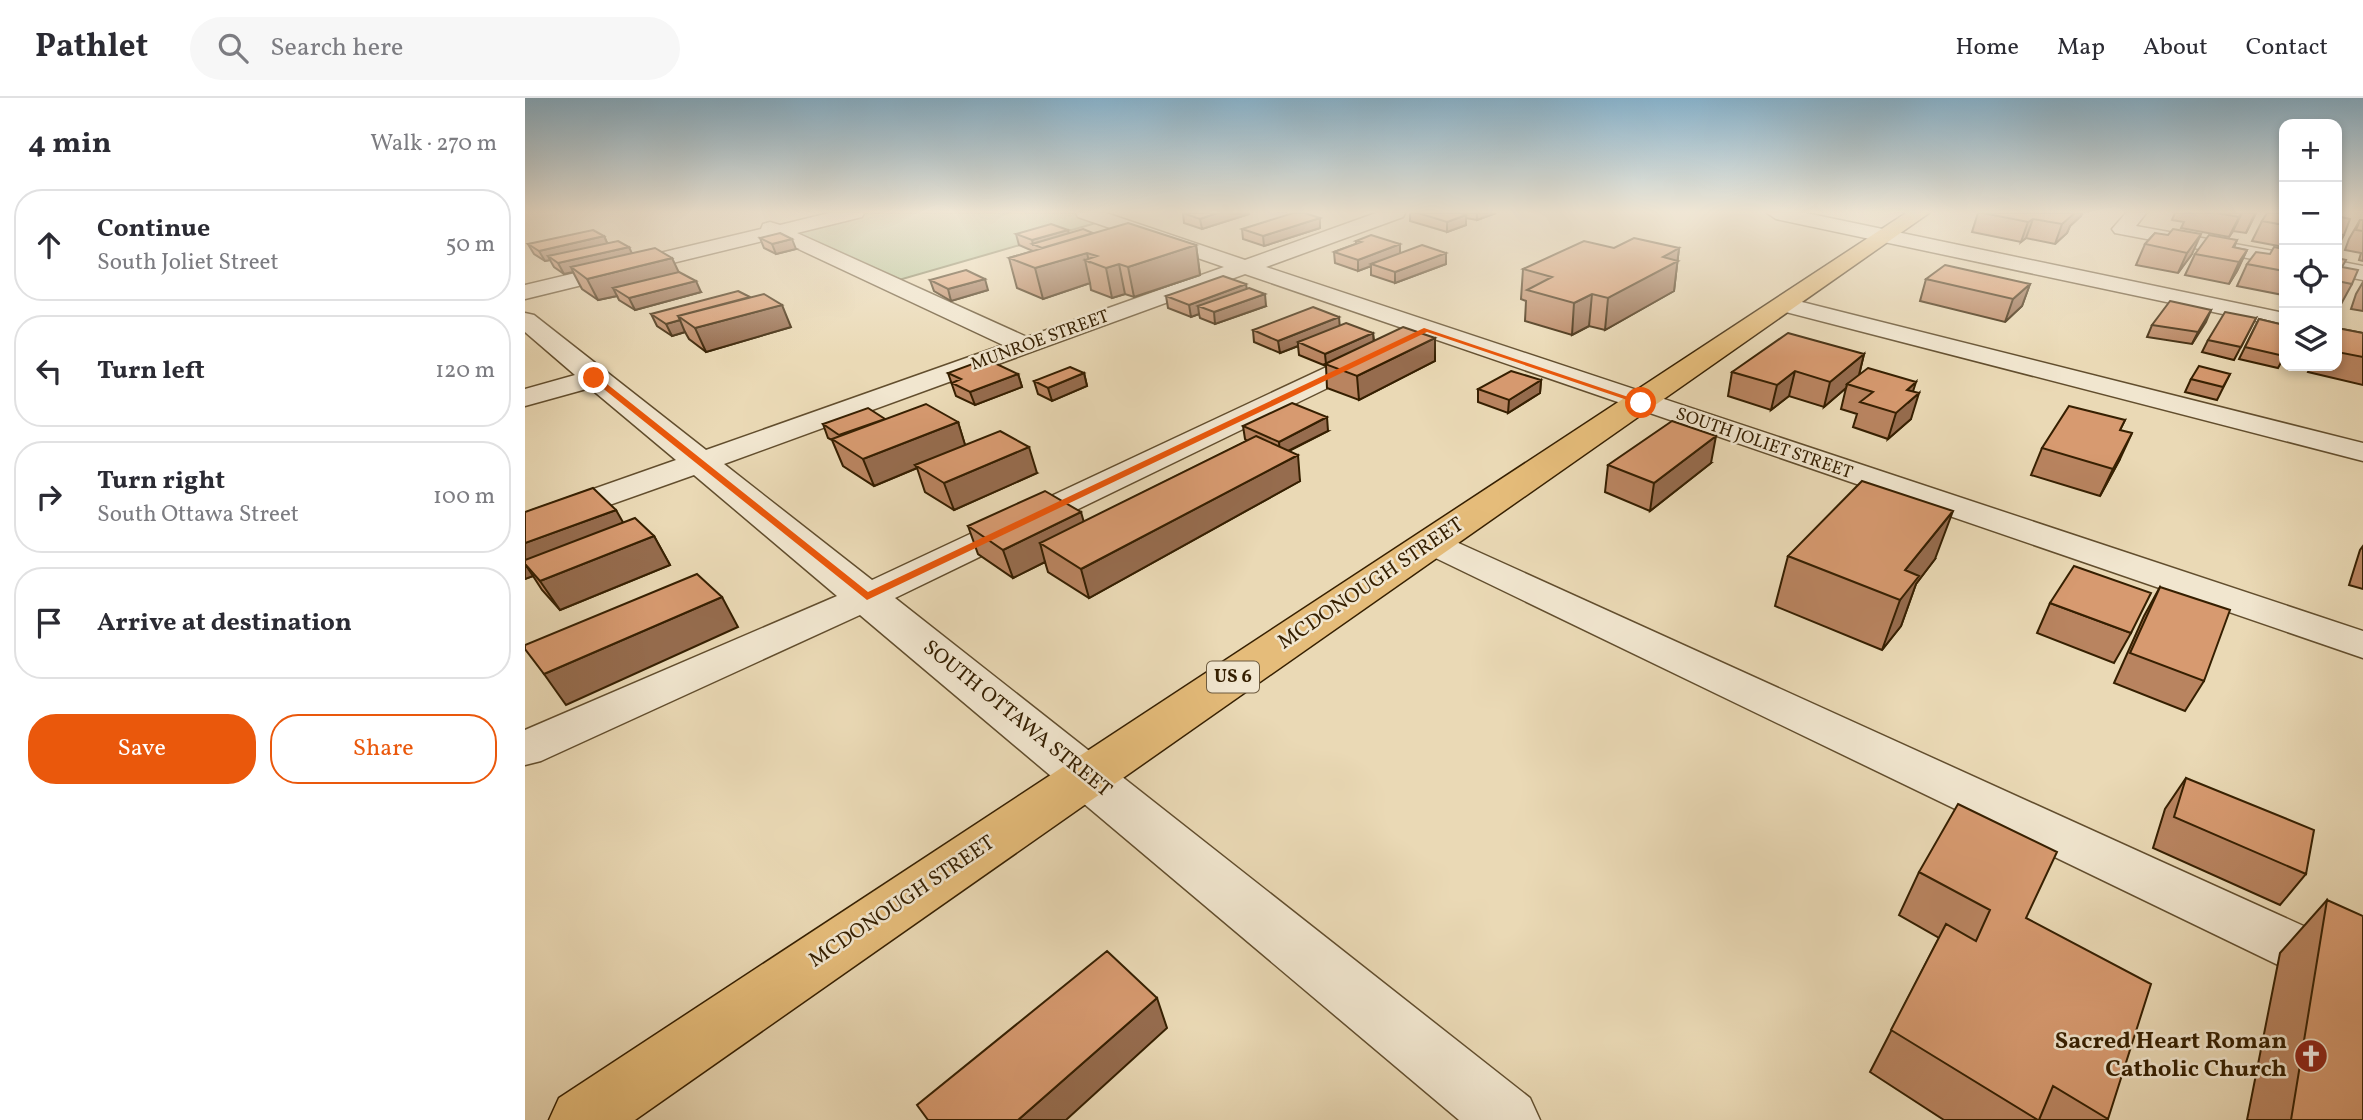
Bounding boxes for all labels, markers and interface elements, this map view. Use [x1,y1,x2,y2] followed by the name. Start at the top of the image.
[190,17,680,80] search box
[35,25,148,71] text: Pathlet
[214,29,252,67] icon: search
[270,30,403,66] text: Search here
[1955,31,2019,65] text: Home
[2057,31,2105,65] text: Map
[2143,31,2208,65] text: About
[2246,31,2328,65] text: Contact
[2279,119,2342,371] map controls
[2279,119,2342,182] button: +
[28,123,112,165] text: 4 min
[370,128,497,160] text: Walk · 270 m
[2279,182,2342,245] button: −
[97,211,210,247] text: Continue
[30,226,68,264] icon: ahead
[446,229,495,261] text: 50 m
[2279,245,2342,308] button: locate
[97,247,279,279] text: South Joliet Street
[967,304,1113,378] street label: MUNROE STREET
[2279,308,2342,371] button: layers
[30,352,68,390] icon: left
[97,353,205,389] text: Turn left
[435,355,495,387] text: 120 m
[578,362,609,393] route end
[1625,387,1656,418] route start
[1672,402,1856,486] street label: SOUTH JOLIET STREET
[97,463,225,499] text: Turn right
[30,478,68,516] icon: right
[433,481,495,513] text: 100 m
[97,499,299,531] text: South Ottawa Street
[1272,511,1470,657] street label: MCDONOUGH STREET
[30,604,68,642] icon: arrive
[97,605,352,641] text: Arrive at destination
[916,634,1118,804] street label: SOUTH OTTAWA STREET
[1207,662,1259,692] road number: US 6
[28,714,256,784] button: Save
[270,714,497,784] button: Share
[803,829,1001,975] street label: MCDONOUGH STREET
[2055,1025,2287,1087] place label: Sacred Heart Roman Catholic Church
[2292,1037,2330,1075] church icon: Sacred Heart Roman Catholic Church

